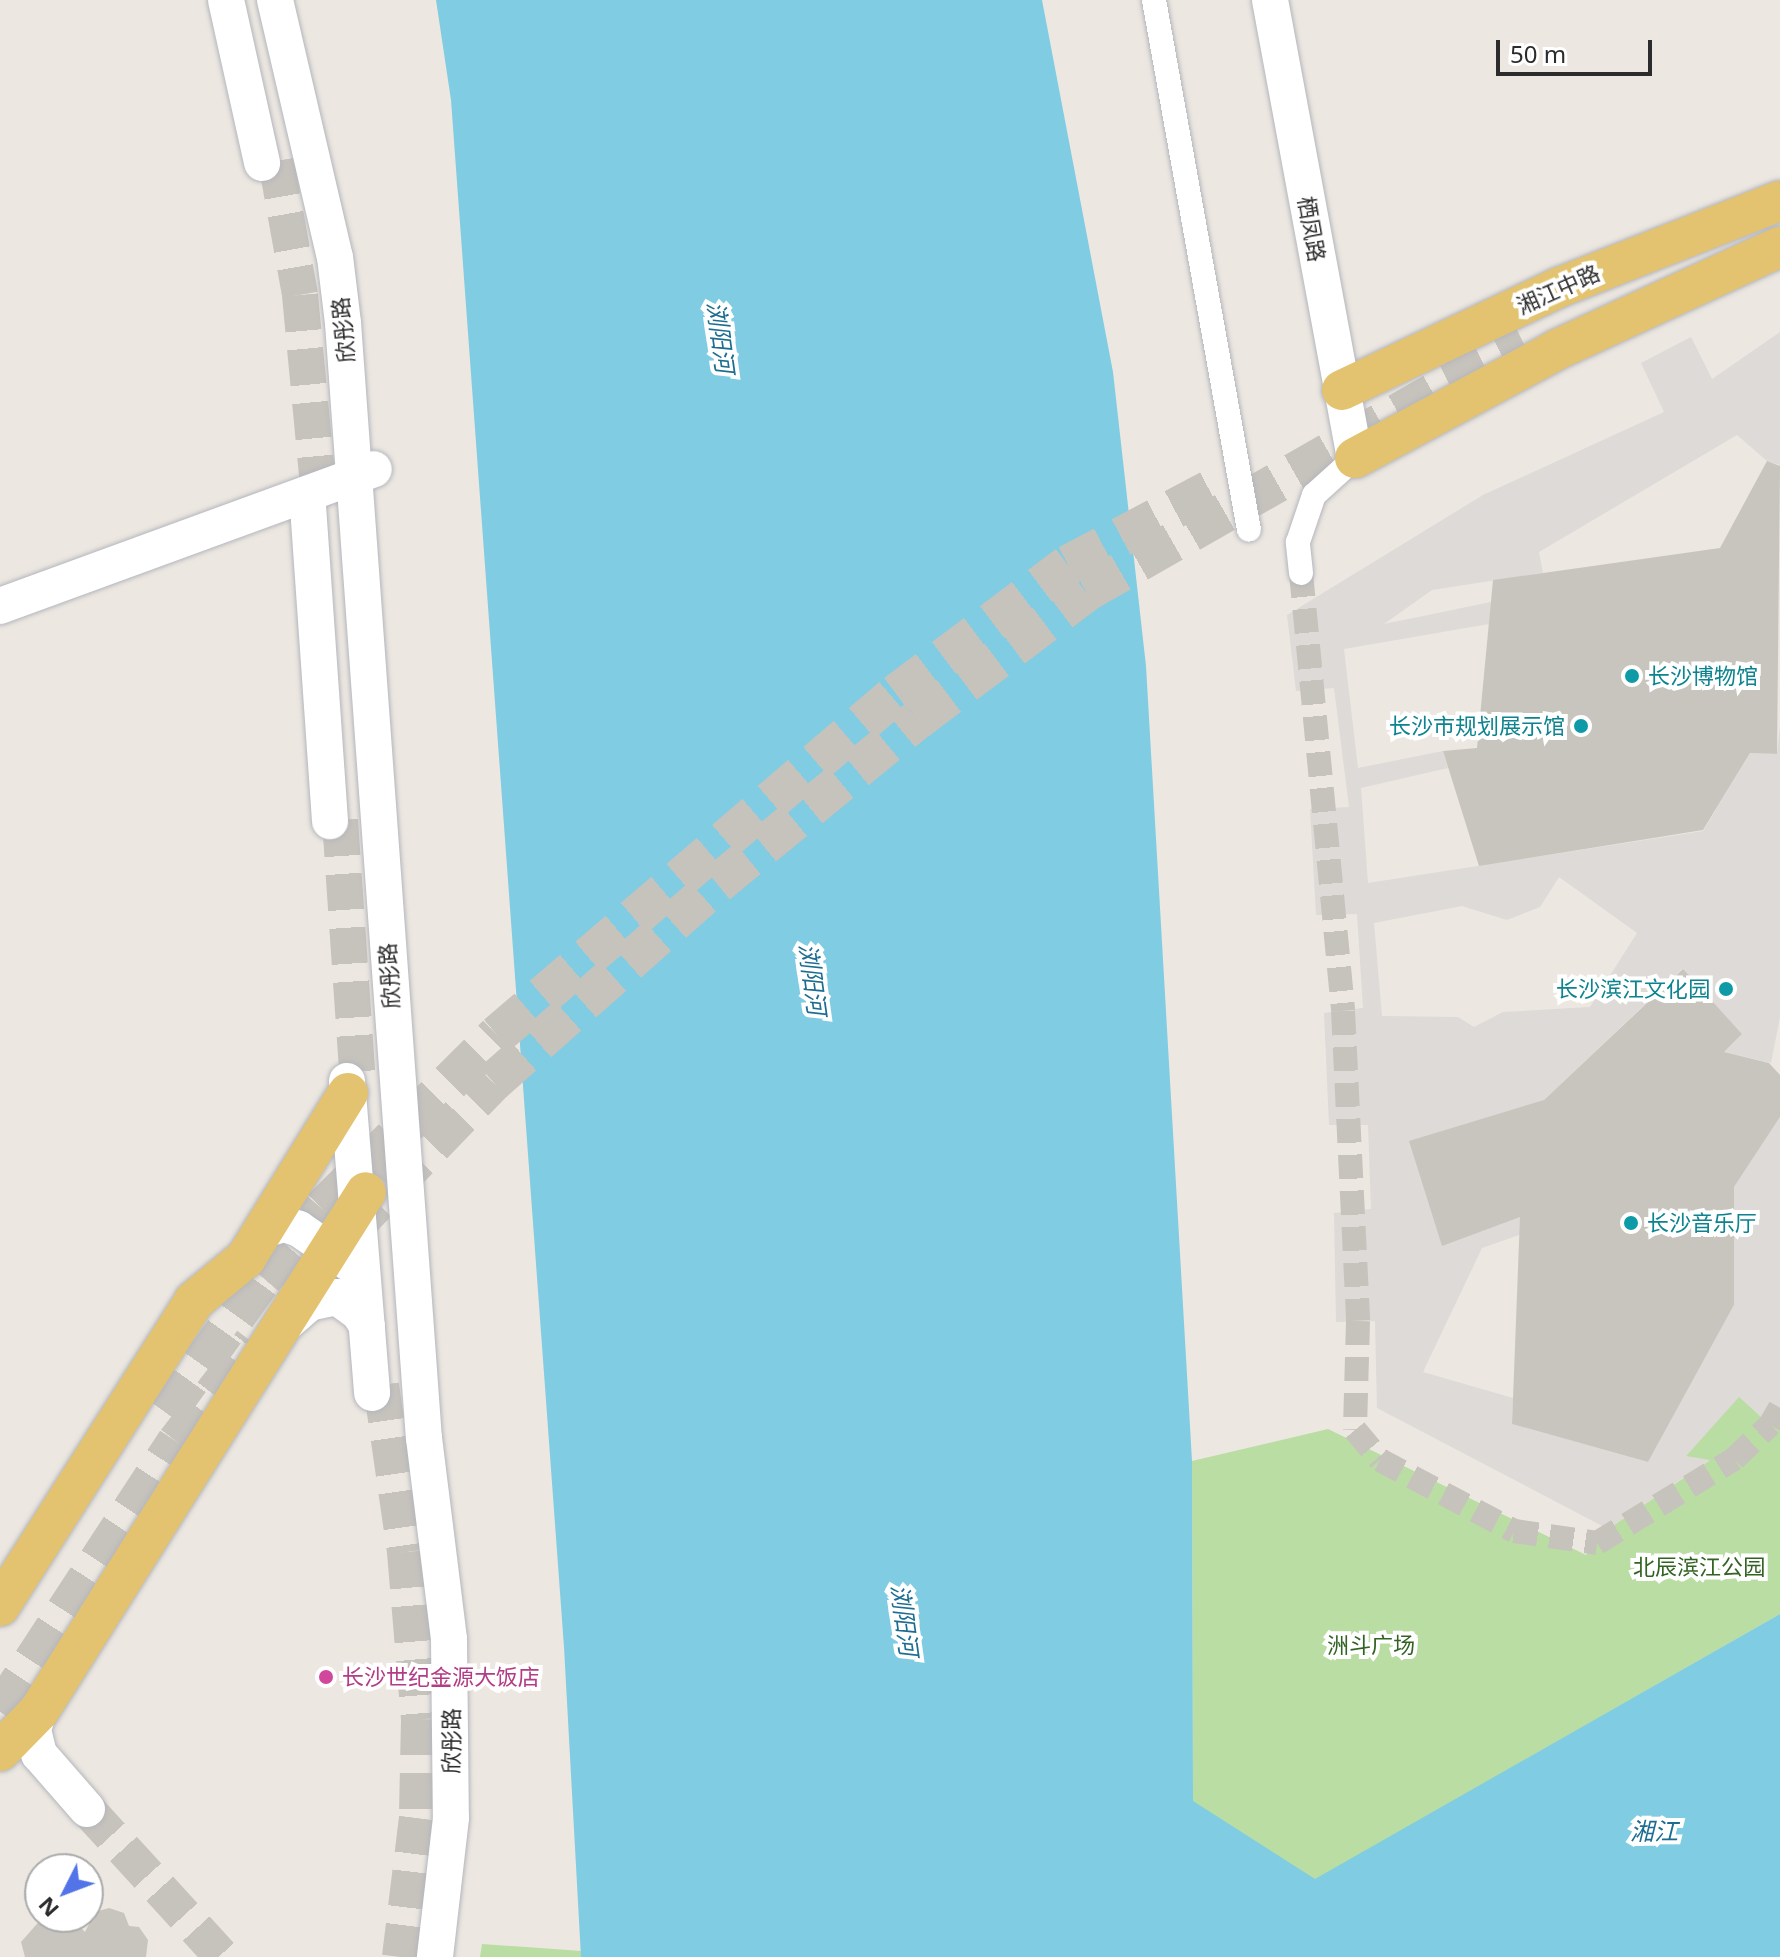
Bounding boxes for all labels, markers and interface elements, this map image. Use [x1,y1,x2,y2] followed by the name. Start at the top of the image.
[1500,24,1656,74] scale bar
[1510,37,1566,70] text: 50 m
[1293,194,1331,264] street label: 栖凤路
[1512,259,1604,319] street label: 湘江中路
[326,296,360,364] street label: 欣彤路
[702,299,740,375] water label: 浏阳河
[1648,663,1758,689] place label: 长沙博物馆
[1623,667,1641,685] marker: 长沙博物馆
[1389,713,1565,739] place label: 长沙市规划展示馆
[1572,717,1590,735] marker: 长沙市规划展示馆
[794,941,832,1017] water label: 浏阳河
[374,942,404,1010] street label: 欣彤路
[1556,976,1710,1002] place label: 长沙滨江文化园
[1717,980,1735,998] marker: 长沙滨江文化园
[1647,1210,1757,1236] place label: 长沙音乐厅
[1622,1214,1640,1232] marker: 长沙音乐厅
[1633,1554,1765,1580] park label: 北辰滨江公园
[886,1582,924,1658] water label: 浏阳河
[1327,1632,1415,1658] park label: 洲斗广场
[342,1664,540,1690] place label: 长沙世纪金源大饭店
[317,1668,335,1686] marker: 长沙世纪金源大饭店
[438,1708,464,1774] street label: 欣彤路
[1630,1817,1678,1845] water label: 湘江
[24,1853,104,1933] north arrow
[31,1891,65,1924] text: N

